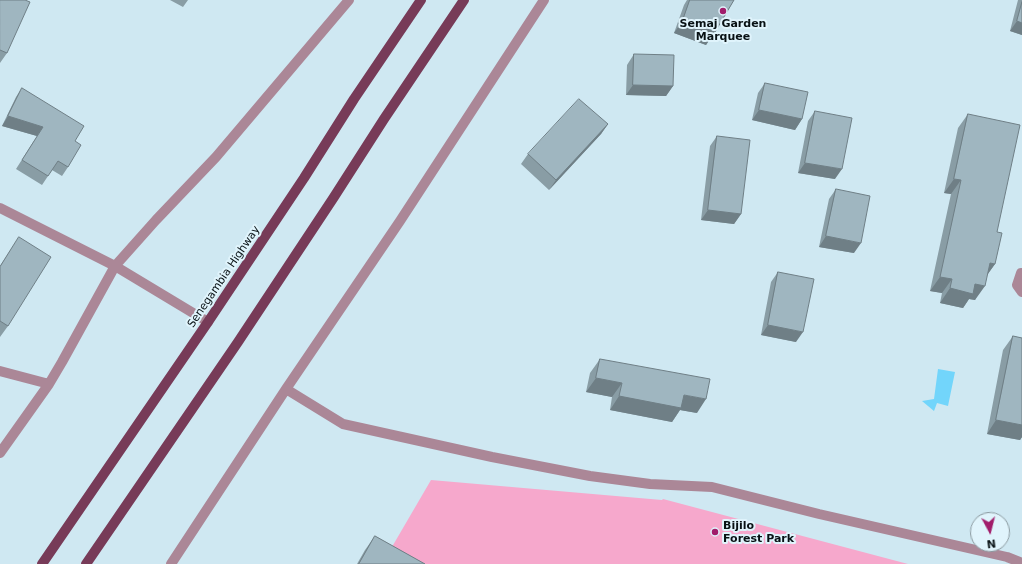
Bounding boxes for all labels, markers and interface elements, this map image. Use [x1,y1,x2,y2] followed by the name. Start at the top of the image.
[718,6,728,16] marker: Semaj Garden Marquee
[680,17,766,43] place label: Semaj Garden Marquee
[185,224,263,330] street label: Senegambia Highway
[970,512,1010,552] north arrow
[723,519,794,545] place label: Bijilo Forest Park
[710,527,720,537] marker: Bijilo Forest Park
[986,536,997,550] text: N

